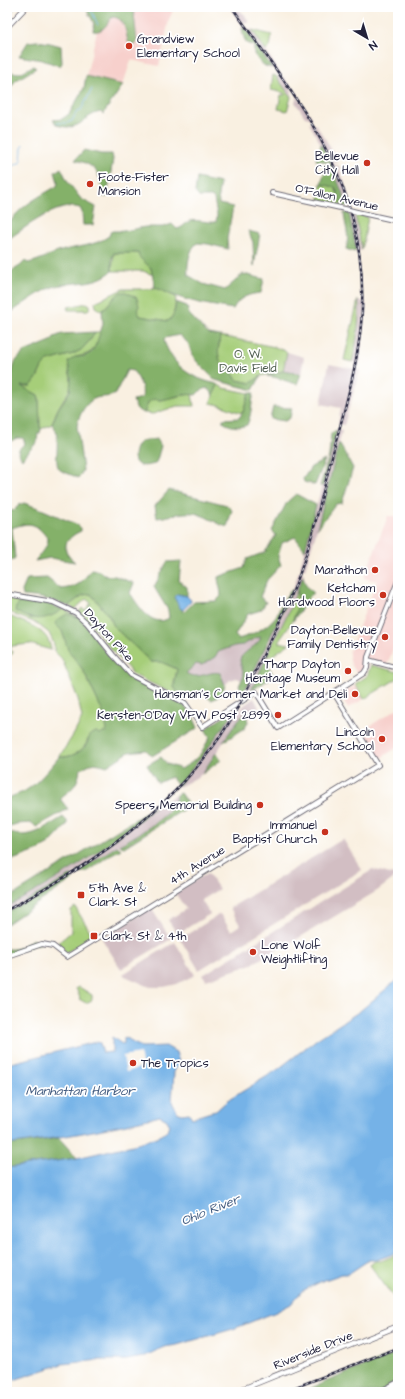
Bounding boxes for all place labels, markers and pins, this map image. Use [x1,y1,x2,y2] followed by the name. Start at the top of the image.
[137,31,240,63] place label: Grandview Elementary School
[124,41,134,51] marker: Grandview Elementary School
[315,148,359,180] place label: Bellevue City Hall
[362,158,372,168] marker: Bellevue City Hall
[98,169,169,200] place label: Foote-Fister Mansion
[85,179,95,189] marker: Foote-Fister Mansion
[315,562,367,579] place label: Marathon
[370,565,380,575] marker: Marathon
[278,580,376,611] place label: Ketcham Hardwood Floors
[378,590,388,600] marker: Ketcham Hardwood Floors
[287,622,378,654] place label: Dayton-Bellevue Family Dentistry
[380,632,390,642] marker: Dayton-Bellevue Family Dentistry
[245,656,341,688] place label: Tharp Dayton Heritage Museum
[343,666,353,676] marker: Tharp Dayton Heritage Museum
[154,686,347,703] place label: Hansman’s Corner Market and Deli
[350,689,360,699] marker: Hansman’s Corner Market and Deli
[97,707,270,725] place label: Kersten-O’Day VFW Post 2899
[273,710,283,720] marker: Kersten-O’Day VFW Post 2899
[271,724,374,756] place label: Lincoln Elementary School
[377,734,387,744] marker: Lincoln Elementary School
[115,797,252,815] place label: Speers Memorial Building
[255,800,265,810] marker: Speers Memorial Building
[233,817,317,848] place label: Immanuel Baptist Church
[320,827,330,837] marker: Immanuel Baptist Church
[89,880,146,911] place label: 5th Ave & Clark St
[76,890,86,900] marker: 5th Ave & Clark St
[102,928,187,945] place label: Clark St & 4th
[89,931,99,941] marker: Clark St & 4th
[261,937,327,969] place label: Lone Wolf Weightlifting
[248,947,258,957] marker: Lone Wolf Weightlifting
[141,1055,209,1072] place label: The Tropics
[128,1058,138,1068] marker: The Tropics

